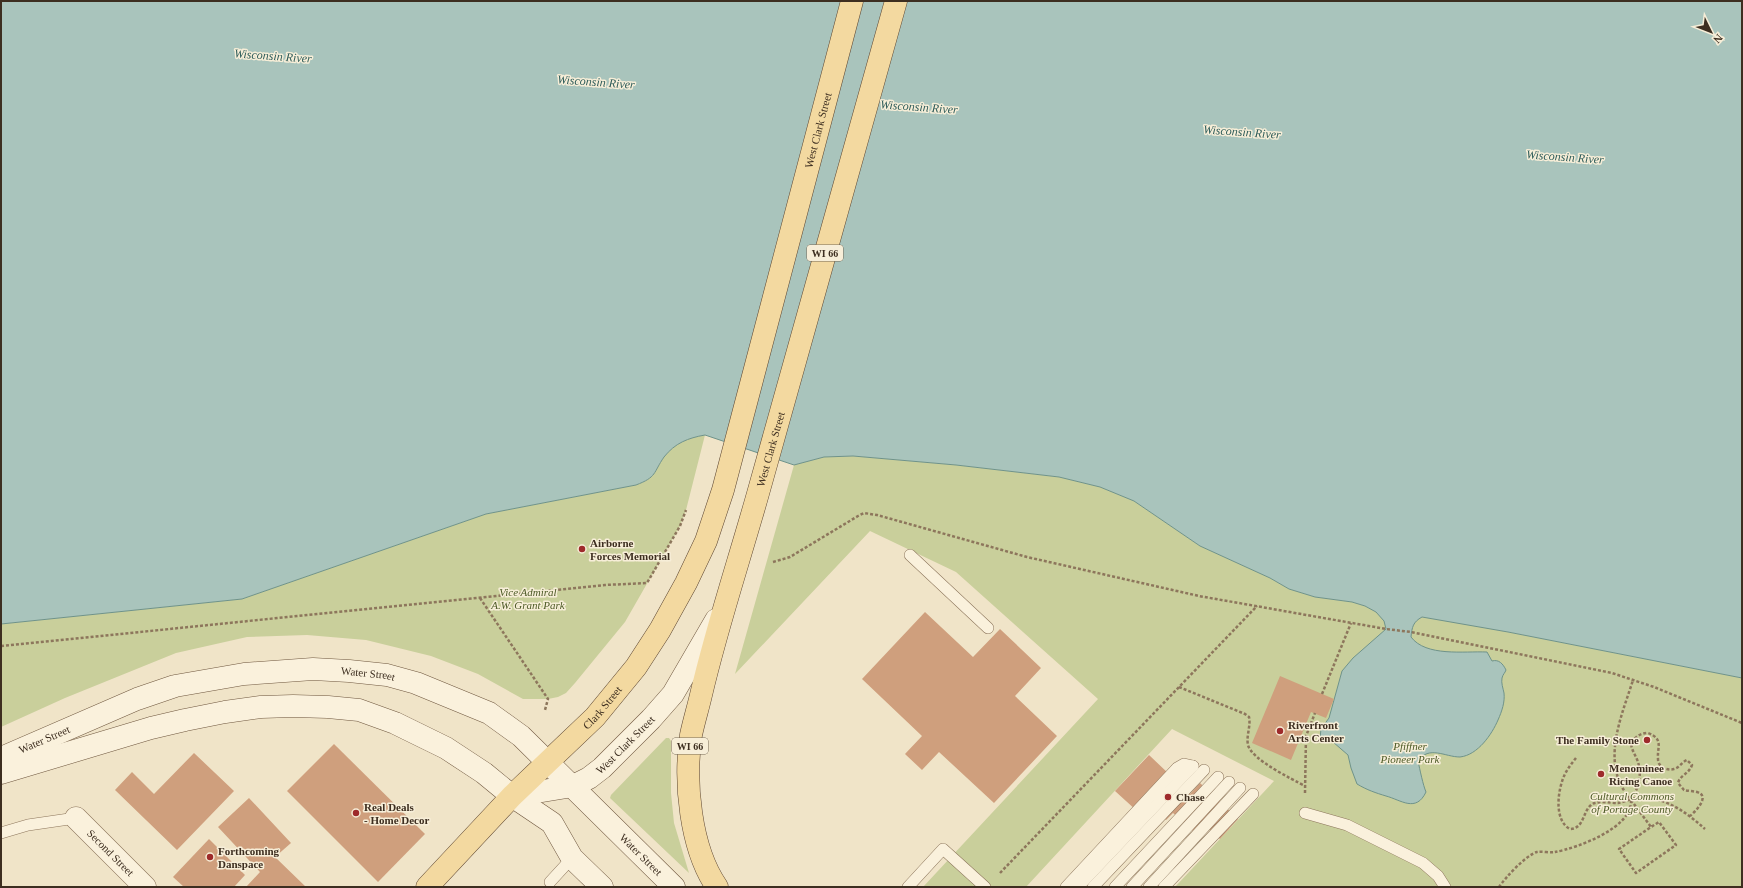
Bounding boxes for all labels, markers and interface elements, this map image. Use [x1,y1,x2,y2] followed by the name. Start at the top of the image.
[1691,12,1731,52] north arrow
[1711,32,1725,46] text: N
[234,46,313,66] water label: Wisconsin River
[557,72,636,92] water label: Wisconsin River
[802,91,834,169] street label: West Clark Street
[880,97,959,117] water label: Wisconsin River
[1203,122,1282,142] water label: Wisconsin River
[1526,147,1605,167] water label: Wisconsin River
[807,245,843,261] road number: WI 66
[754,410,787,488] street label: West Clark Street
[590,537,670,562] place label: Airborne Forces Memorial
[577,544,587,554] marker: Airborne Forces Memorial
[490,586,566,611] park label: Vice Admiral A.W. Grant Park
[341,665,397,683] street label: Water Street
[580,684,624,731] street label: Clark Street
[594,713,657,776] street label: West Clark Street
[1288,719,1344,744] place label: Riverfront Arts Center
[17,723,71,756] street label: Water Street
[1275,726,1285,736] marker: Riverfront Arts Center
[1556,734,1639,746] place label: The Family Stone
[1642,735,1652,745] marker: The Family Stone
[672,738,708,754] road number: WI 66
[1380,740,1441,765] park label: Pfiffner Pioneer Park
[1609,762,1672,787] place label: Menominee Ricing Canoe
[1596,769,1606,779] marker: Menominee Ricing Canoe
[1590,790,1674,815] park label: Cultural Commons of Portage County
[1176,791,1205,803] place label: Chase
[1163,792,1173,802] marker: Chase
[364,801,429,826] place label: Real Deals - Home Decor
[351,808,361,818] marker: Real Deals - Home Decor
[85,827,136,878] street label: Second Street
[617,831,665,878] street label: Water Street
[218,845,280,870] place label: Forthcoming Danspace
[205,852,215,862] marker: Forthcoming Danspace

